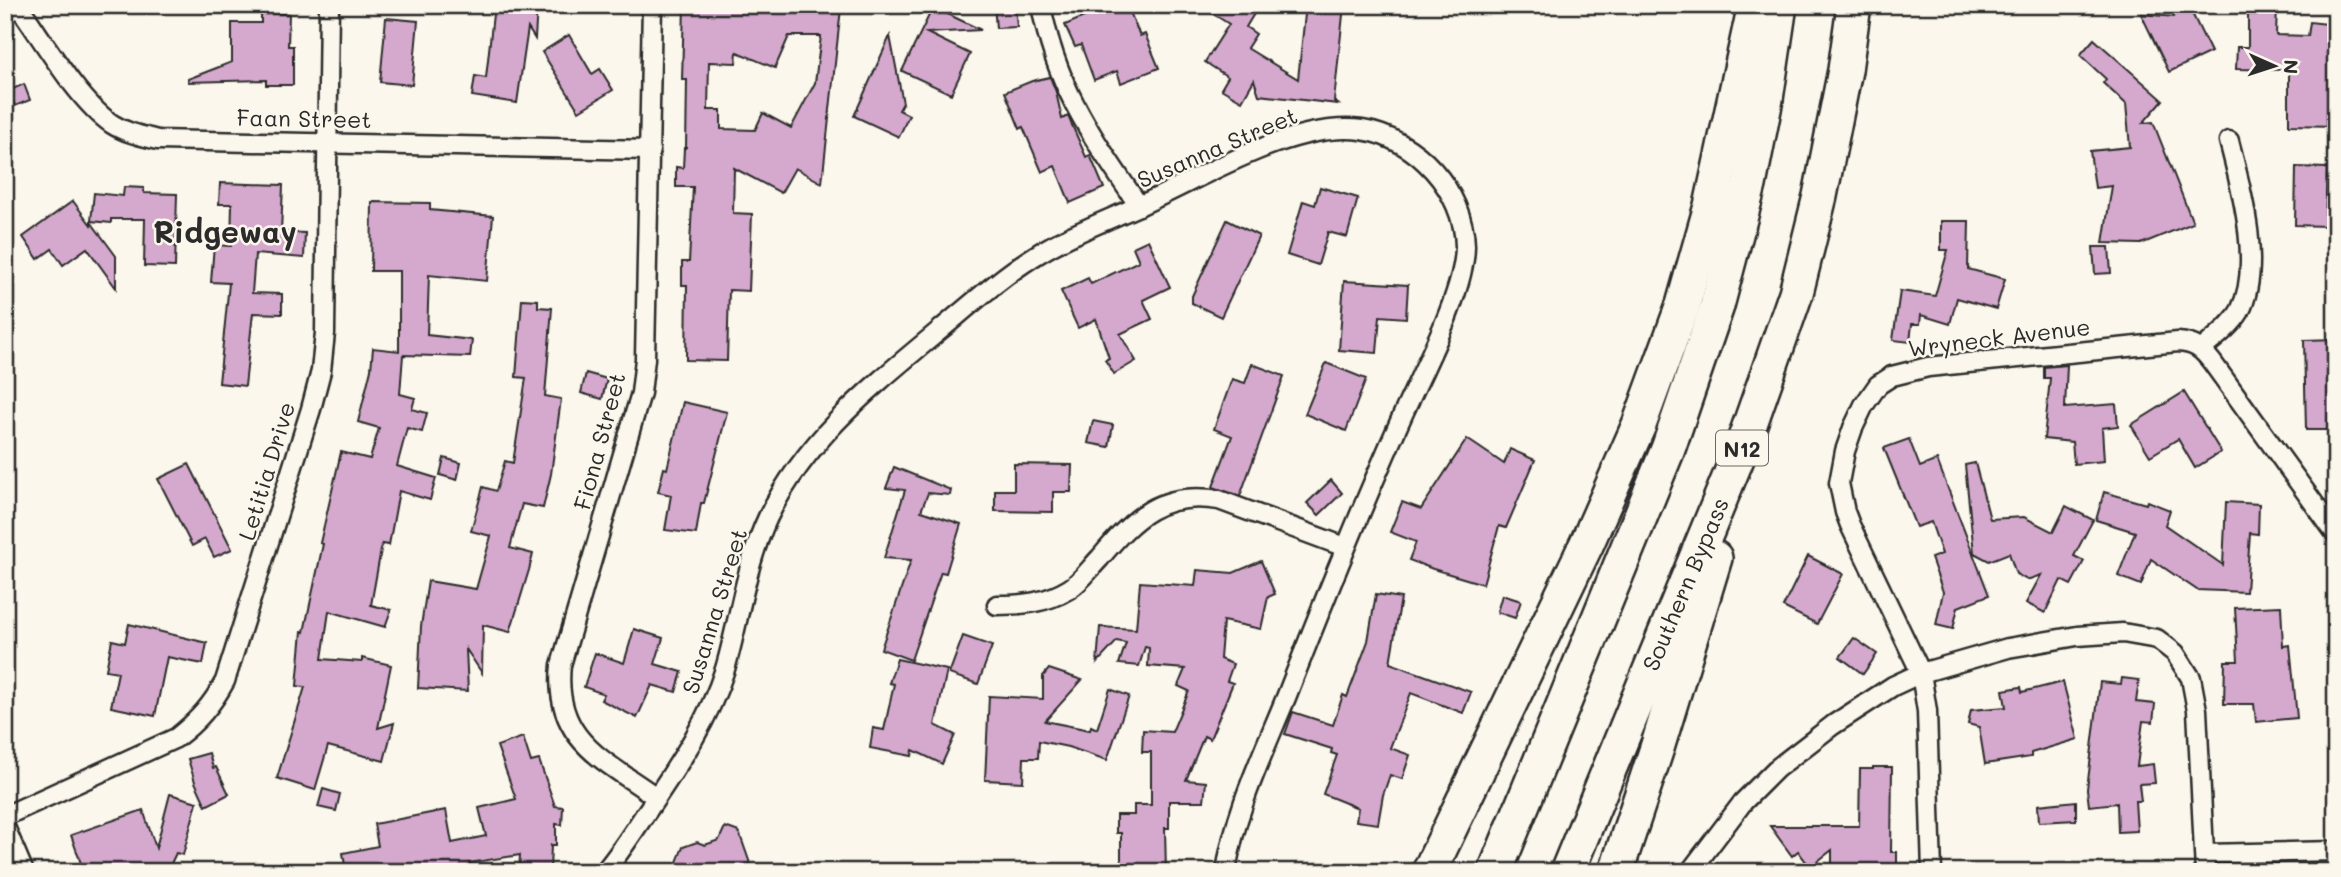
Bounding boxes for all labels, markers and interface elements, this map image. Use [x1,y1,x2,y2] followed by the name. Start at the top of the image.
[2240,32,2310,102] north arrow
[2279,59,2304,75] text: N
[1132,100,1302,194] street label: Susanna Street
[236,102,372,134] street label: Faan Street
[153,211,297,251] district label: Ridgeway
[1906,311,2092,363] street label: Wryneck Avenue
[566,369,632,513] street label: Fiona Street
[231,398,301,544] street label: Letitia Drive
[1716,430,1768,466] road number: N12
[1635,493,1735,675] street label: Southern Bypass
[675,525,753,697] street label: Susanna Street

